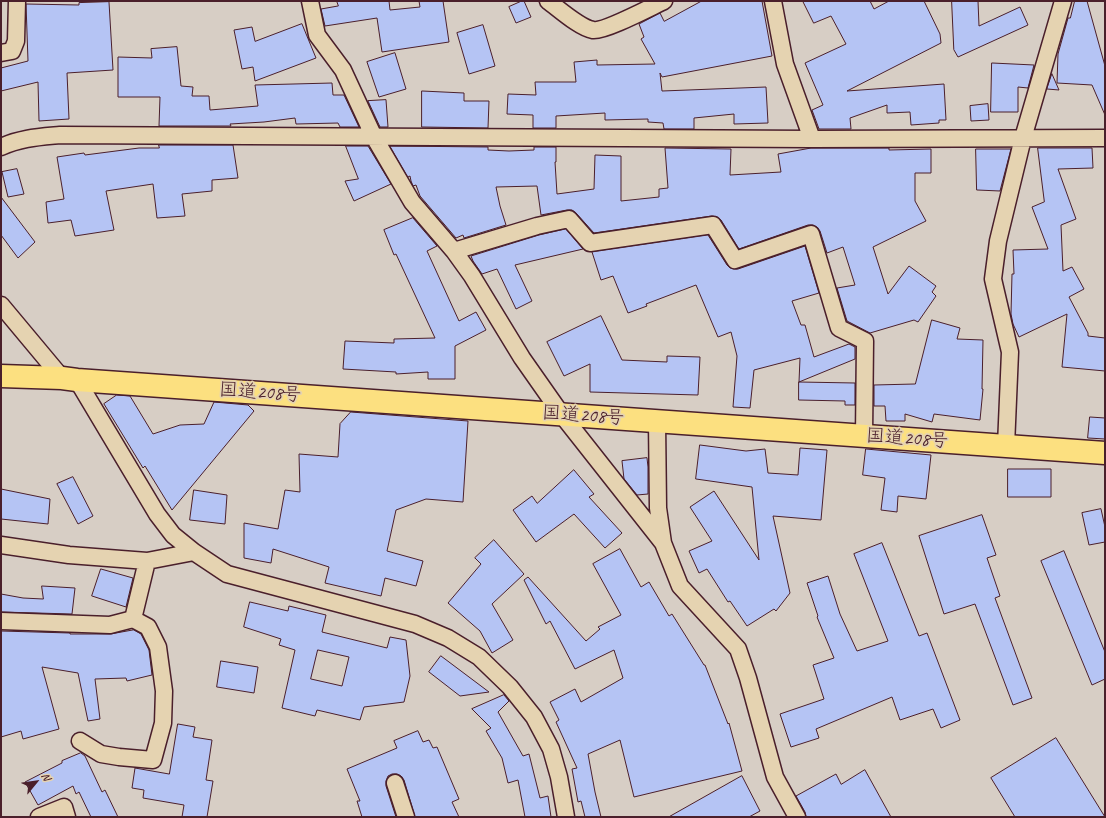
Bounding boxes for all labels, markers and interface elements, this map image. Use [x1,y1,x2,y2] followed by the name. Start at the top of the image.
[218,379,302,407] street label: 国道208号
[541,402,625,430] street label: 国道208号
[865,425,949,453] street label: 国道208号
[16,762,56,802] north arrow
[39,770,54,783] text: N

